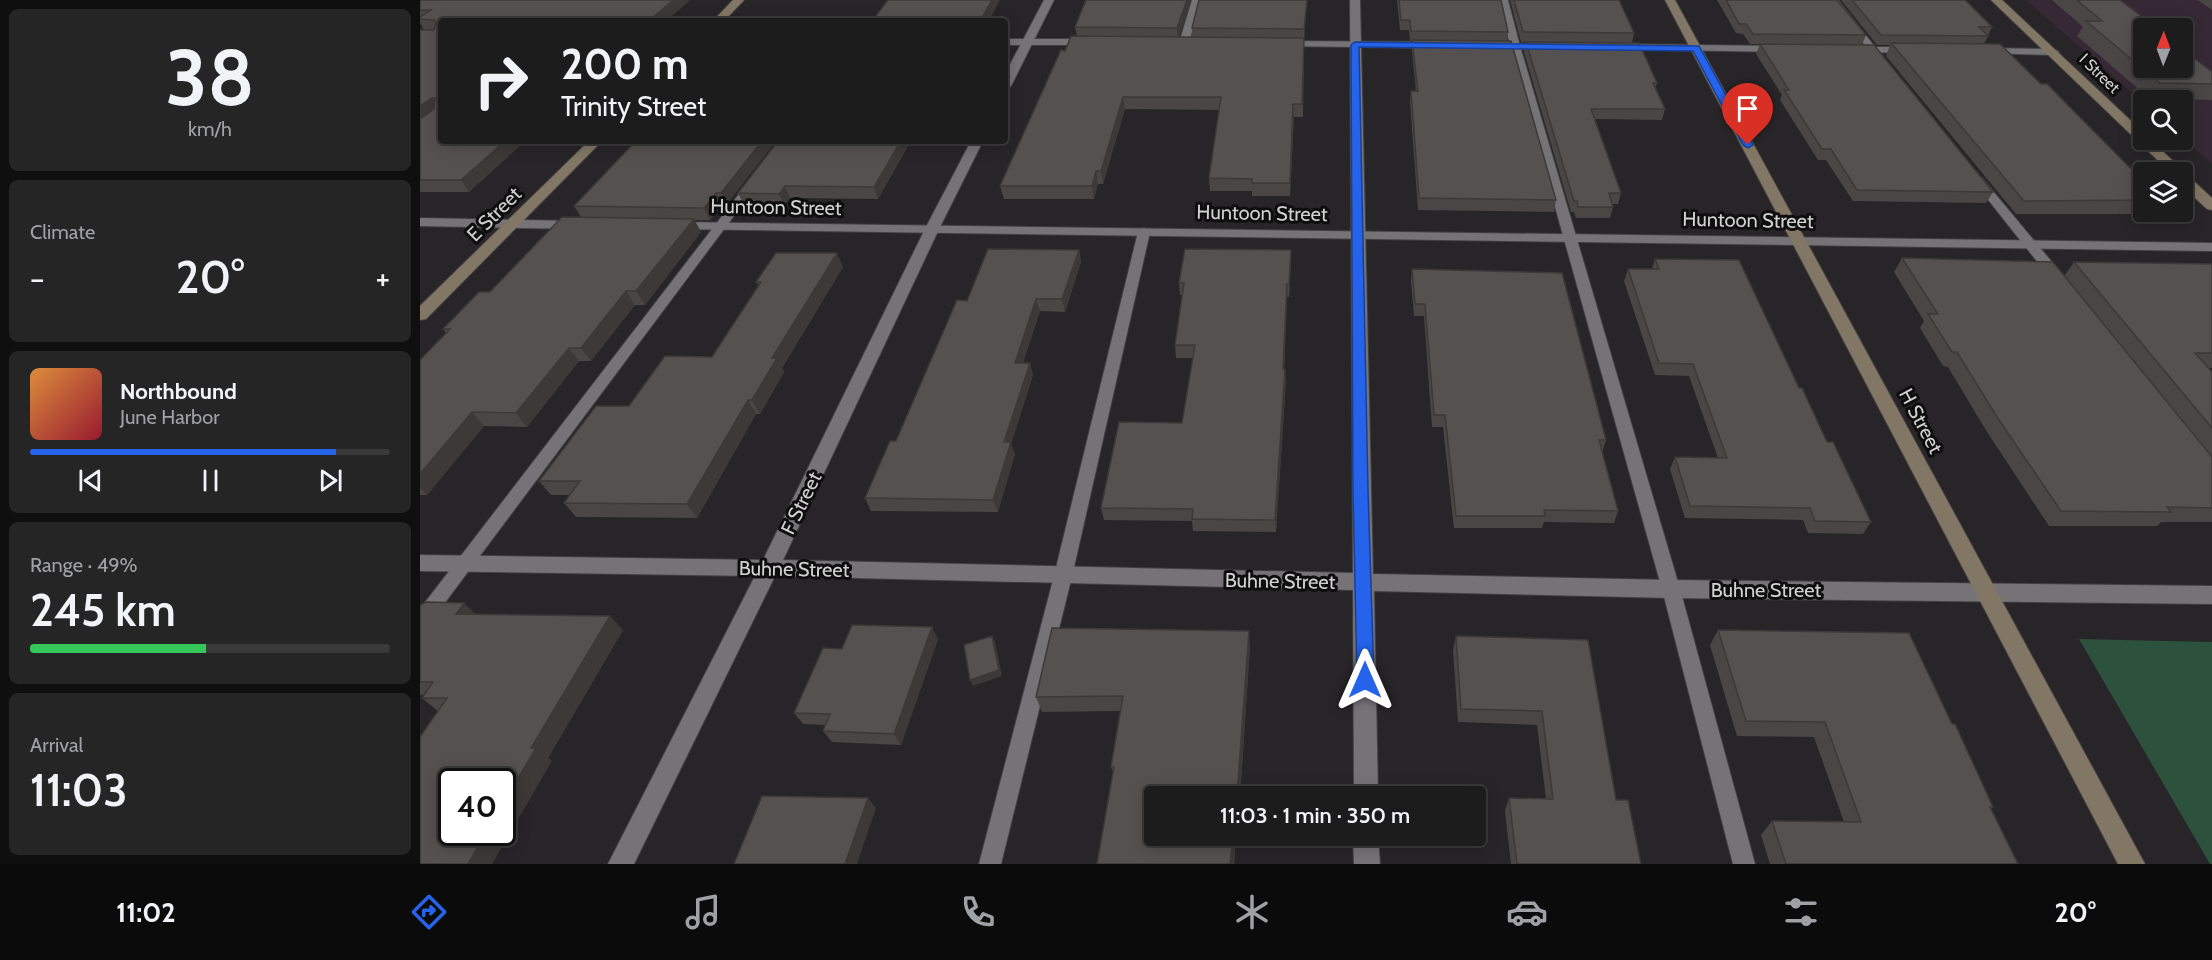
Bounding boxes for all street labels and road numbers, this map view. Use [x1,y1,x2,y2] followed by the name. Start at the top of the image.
[2075,50,2124,98] street label: I Street
[462,182,526,246] street label: E Street
[710,194,842,220] street label: Huntoon Street
[1196,200,1328,226] street label: Huntoon Street
[1682,207,1814,233] street label: Huntoon Street
[1894,384,1948,458] street label: H Street
[776,468,826,538] street label: F Street
[739,556,850,582] street label: Buhne Street
[1225,568,1336,594] street label: Buhne Street
[1711,578,1821,602] street label: Buhne Street

